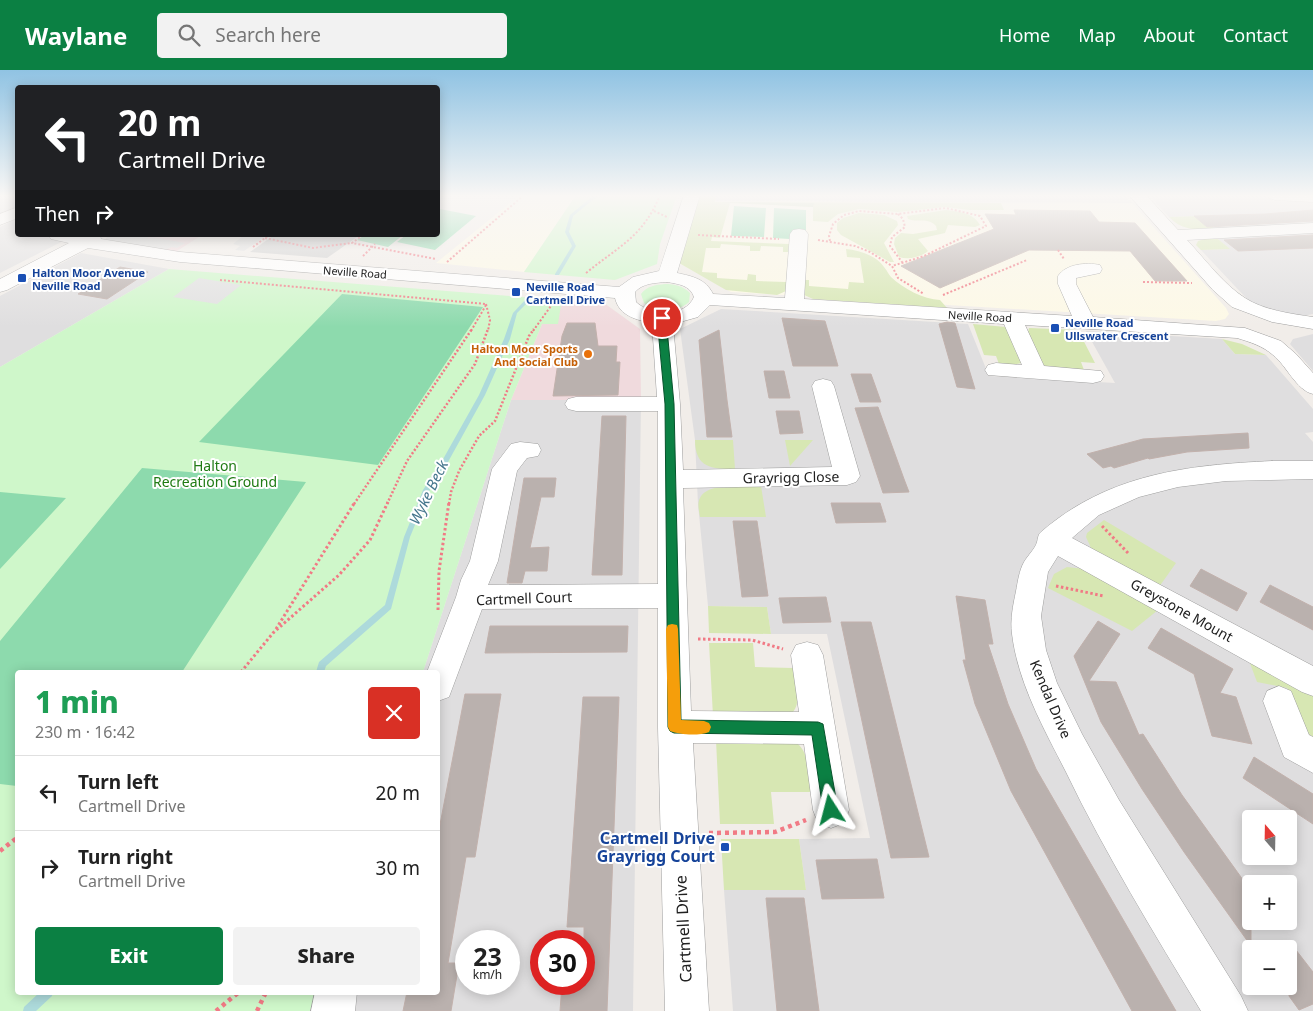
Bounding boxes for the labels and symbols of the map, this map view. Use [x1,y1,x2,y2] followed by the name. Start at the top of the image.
[323,262,387,282] street label: Neville Road
[32,265,146,293] place label: Halton Moor Avenue Neville Road
[16,272,28,284] marker: Halton Moor Avenue Neville Road
[526,279,606,307] place label: Neville Road Cartmell Drive
[510,286,522,298] marker: Neville Road Cartmell Drive
[641,297,683,339] pin
[948,307,1012,325] street label: Neville Road
[1065,315,1169,343] place label: Neville Road Ullswater Crescent
[1049,322,1061,334] marker: Neville Road Ullswater Crescent
[471,341,578,369] place label: Halton Moor Sports And Social Club
[582,348,594,360] marker: Halton Moor Sports And Social Club
[153,456,277,491] park label: Halton Recreation Ground
[404,456,452,527] water label: Wyke Beck
[743,467,839,487] street label: Grayrigg Close
[1127,574,1237,646] street label: Greystone Mount
[476,587,572,609] street label: Cartmell Court
[1026,657,1076,741] street label: Kendal Drive
[804,783,856,835] position arrow
[1242,810,1298,865] north arrow
[597,827,715,867] place label: Cartmell Drive Grayrigg Court
[719,841,731,853] marker: Cartmell Drive Grayrigg Court
[669,875,697,983] street label: Cartmell Drive
[530,930,595,995] speed limit sign: 30

